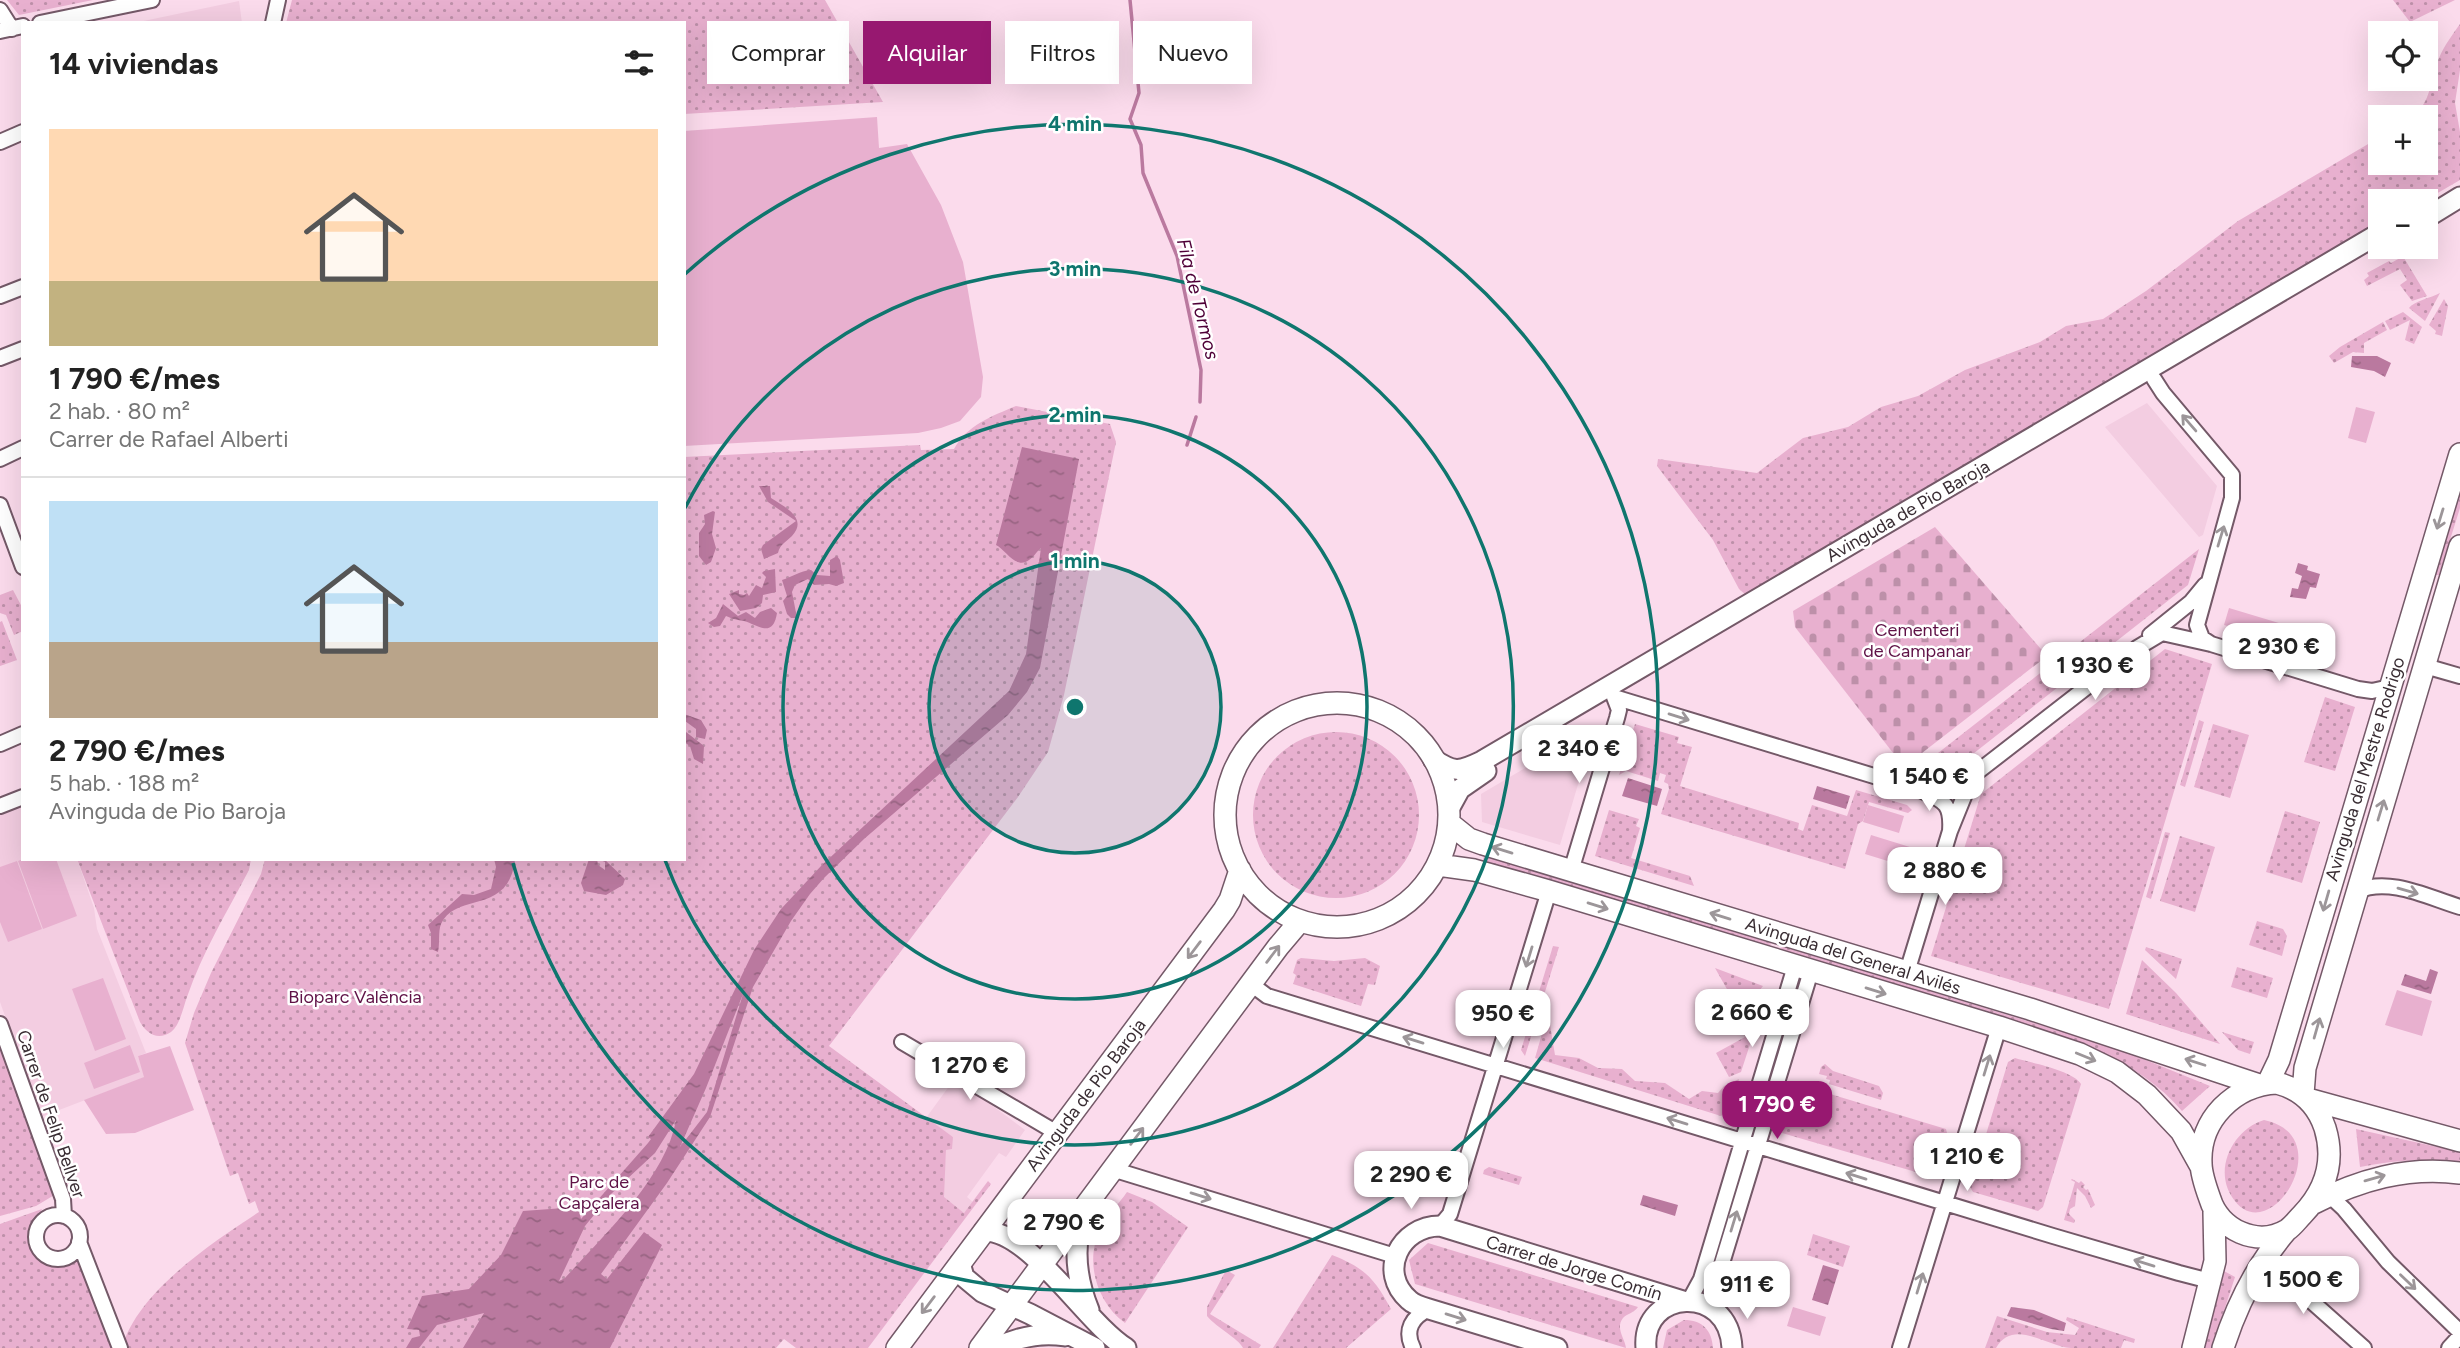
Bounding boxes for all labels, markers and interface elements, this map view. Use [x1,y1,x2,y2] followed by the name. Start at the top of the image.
[707,21,849,84] chip: Comprar
[863,21,991,84] chip: Alquilar
[1005,21,1119,84] chip: Filtros
[1133,21,1252,84] chip: Nuevo
[2368,21,2438,259] map controls
[2368,21,2438,91] button: locate
[620,44,658,82] icon: filters
[49,45,218,82] text: 14 viviendas
[2368,105,2438,175] button: +
[1048,111,1102,136] text: 4 min
[291,174,417,300] icon: home
[2368,189,2438,259] button: −
[1172,236,1224,362] water label: Fila de Tormos
[1049,256,1101,281] text: 3 min
[49,360,220,397] text: 1 790 €/mes
[49,397,190,425] text: 2 hab. · 80 m²
[1049,402,1101,427] text: 2 min
[2181,415,2197,433] one-way arrow
[49,425,289,453] text: Carrer de Rafael Alberti
[1822,455,1994,567] street label: Avinguda de Pio Baroja
[2433,508,2446,530] one-way arrow
[2215,525,2228,547] one-way arrow
[291,546,417,672] icon: home
[1050,548,1100,573] text: 1 min
[1863,619,1971,662] park label: Cementeri de Campanar
[2214,624,2344,683] pin: 2 930 €
[2238,632,2320,660] text: 2 930 €
[2030,642,2160,702] pin: 1 930 €
[2056,651,2134,679] text: 1 930 €
[2320,654,2410,884] street label: Avinguda del Mestre Rodrigo
[1063,695,1087,719] centre of rings
[1668,711,1690,724] one-way arrow
[1514,726,1644,785] pin: 2 340 €
[49,732,225,769] text: 2 790 €/mes
[1538,734,1620,762] text: 2 340 €
[1864,754,1994,813] pin: 1 540 €
[1889,762,1969,790] text: 1 540 €
[49,769,199,797] text: 5 hab. · 188 m²
[49,797,286,825] text: Avinguda de Pio Baroja
[2376,799,2389,821] one-way arrow
[1491,842,1513,855] one-way arrow
[1880,848,2010,907] pin: 2 880 €
[1903,856,1987,884] text: 2 880 €
[2397,886,2419,899] one-way arrow
[2319,890,2332,912] one-way arrow
[1587,901,1609,914] one-way arrow
[1709,908,1731,921] one-way arrow
[1743,913,1963,999] street label: Avinguda del General Avilés
[1187,940,1201,959] one-way arrow
[1265,944,1280,963] one-way arrow
[1522,945,1535,967] one-way arrow
[1865,985,1887,998] one-way arrow
[288,986,422,1008] park label: Bioparc València
[1454,990,1552,1050] pin: 950 €
[1687,990,1817,1049] pin: 2 660 €
[1711,998,1793,1026] text: 2 660 €
[1471,999,1535,1027] text: 950 €
[1021,1014,1151,1176] street label: Avinguda de Pio Baroja
[2311,1017,2324,1039] one-way arrow
[12,1027,90,1201] street label: Carrer de Felip Bellver
[1402,1033,1424,1046] one-way arrow
[905,1042,1035,1102] pin: 1 270 €
[931,1051,1009,1079] text: 1 270 €
[2075,1051,2097,1064] one-way arrow
[1981,1055,1994,1077] one-way arrow
[2184,1055,2206,1068] one-way arrow
[1712,1082,1842,1141] pin: 1 790 €
[1738,1090,1816,1118] text: 1 790 €
[1667,1114,1689,1127] one-way arrow
[1130,1127,1144,1146] one-way arrow
[1902,1134,2032,1193] pin: 1 210 €
[1930,1142,2004,1170] text: 1 210 €
[1346,1152,1476,1211] pin: 2 290 €
[1370,1160,1452,1188] text: 2 290 €
[1846,1168,1868,1181] one-way arrow
[559,1171,639,1214] park label: Parc de Capçalera
[2363,1171,2385,1184] one-way arrow
[1189,1190,1211,1203] one-way arrow
[999,1200,1129,1259] pin: 2 790 €
[1023,1208,1105,1236] text: 2 790 €
[1729,1211,1742,1233] one-way arrow
[1483,1231,1665,1305] street label: Carrer de Jorge Comín
[2134,1256,2156,1269] one-way arrow
[2238,1256,2368,1316] pin: 1 500 €
[1698,1262,1796,1321] pin: 911 €
[2263,1265,2343,1293] text: 1 500 €
[1720,1270,1774,1298] text: 911 €
[1915,1272,1928,1294] one-way arrow
[2399,1273,2416,1290] one-way arrow
[921,1296,936,1314] one-way arrow
[1444,1312,1466,1325] one-way arrow

